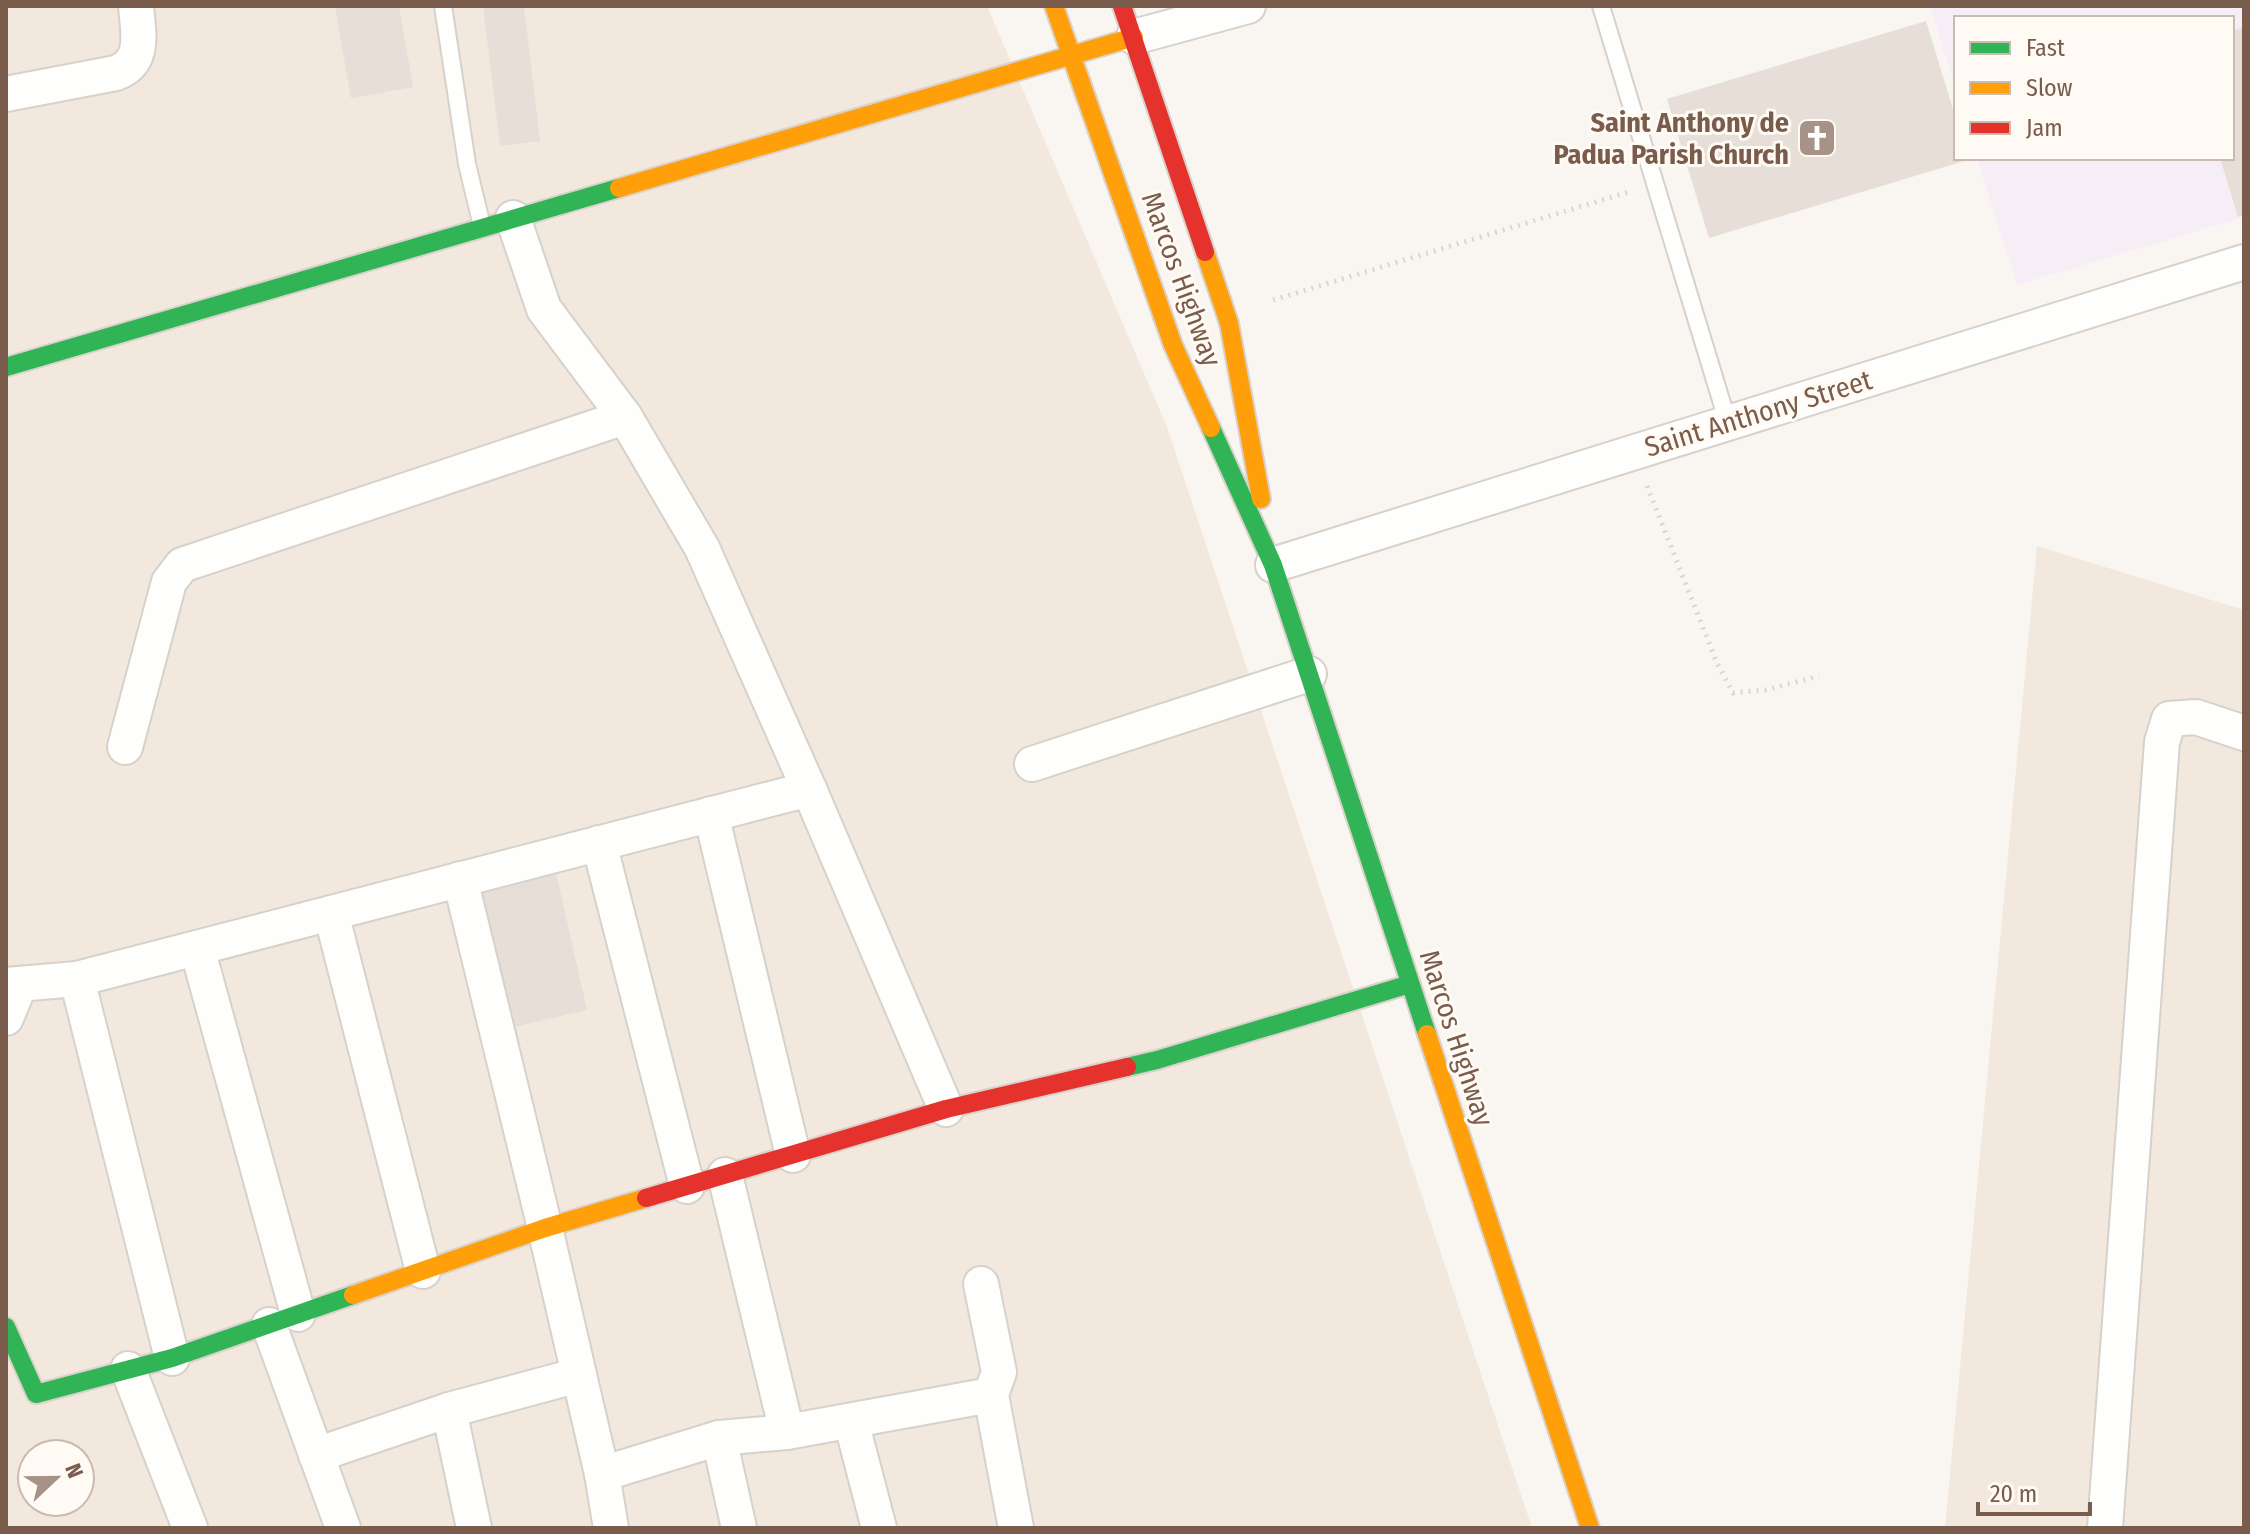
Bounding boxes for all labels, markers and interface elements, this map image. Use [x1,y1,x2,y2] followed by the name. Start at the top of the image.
[1954,16,2234,160] legend
[2026,34,2065,62] text: Fast
[2026,74,2073,102] text: Slow
[1554,106,1789,171] place label: Saint Anthony de Padua Parish Church
[2026,114,2063,142] text: Jam
[1796,117,1838,159] church icon: Saint Anthony de Padua Parish Church
[1135,188,1229,371] street label: Marcos Highway
[1641,363,1877,464] street label: Saint Anthony Street
[1413,946,1501,1131] street label: Marcos Highway
[16,1438,96,1518] north arrow
[59,1460,89,1482] text: N
[1978,1466,2090,1516] scale bar
[1990,1480,2037,1508] text: 20 m

